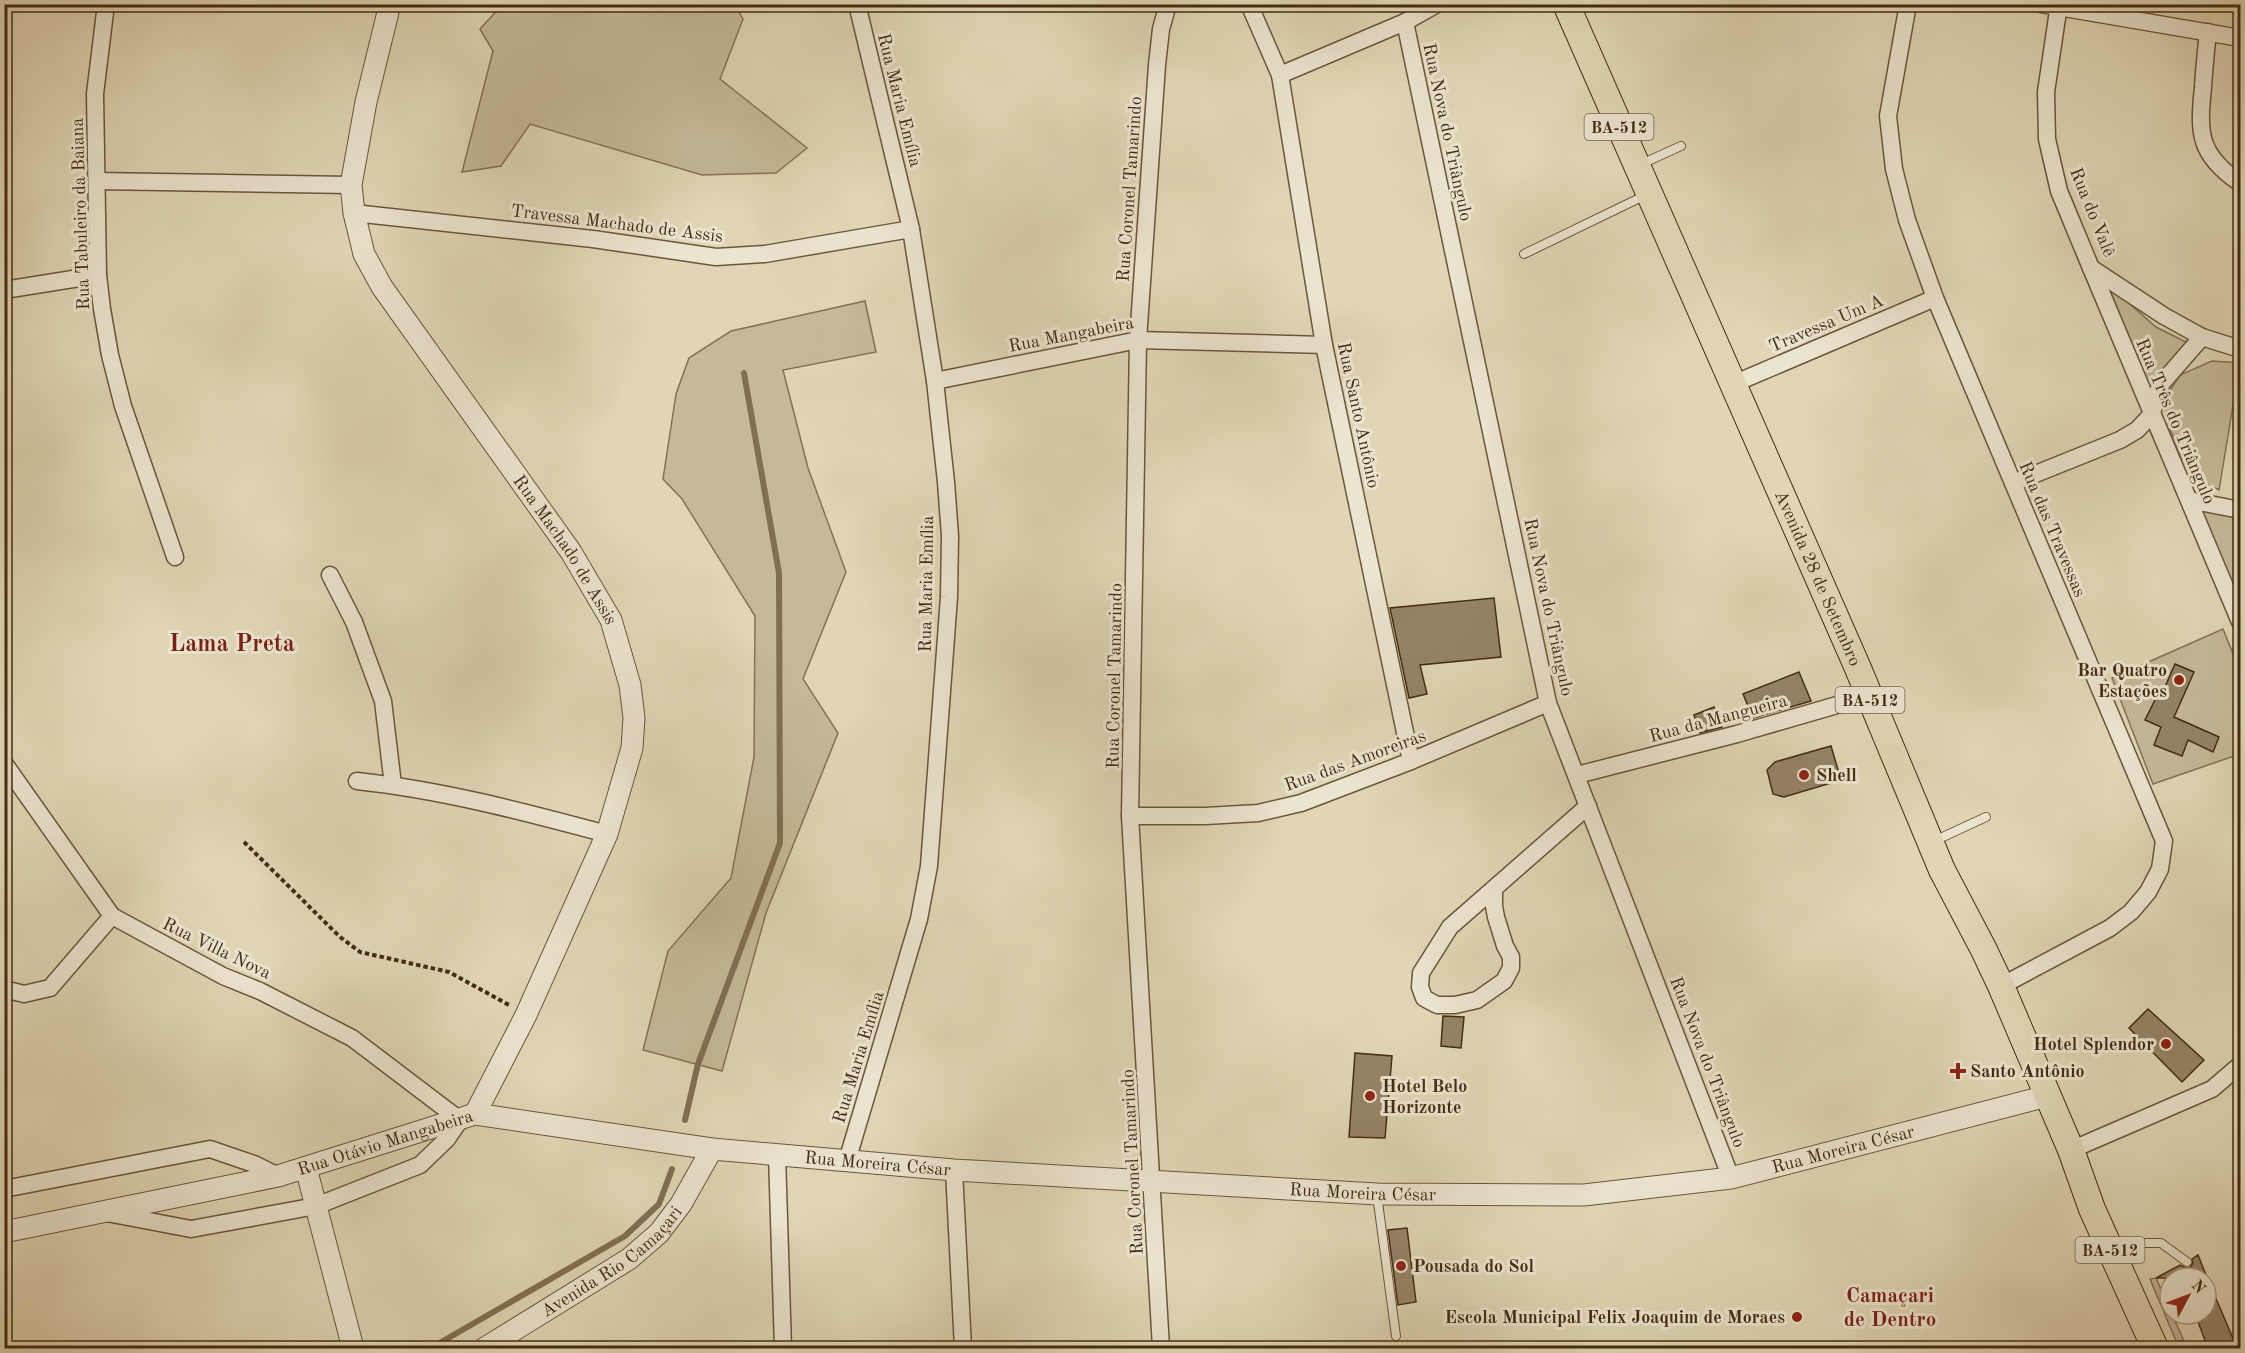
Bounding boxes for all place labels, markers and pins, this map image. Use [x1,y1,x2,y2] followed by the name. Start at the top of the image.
[2077,662,2167,701] place label: Bar Quatro Estações
[2172,673,2186,687] marker: Bar Quatro Estações
[1816,767,1857,785] place label: Shell
[1797,768,1811,782] marker: Shell
[2033,1036,2154,1054] place label: Hotel Splendor
[2159,1037,2173,1051] marker: Hotel Splendor
[1970,1063,2085,1081] place label: Santo Antônio
[1951,1064,1965,1078] marker: Santo Antônio
[1382,1078,1467,1117] place label: Hotel Belo Horizonte
[1363,1089,1377,1103] marker: Hotel Belo Horizonte
[1413,1258,1534,1276] place label: Pousada do Sol
[1394,1259,1408,1273] marker: Pousada do Sol
[1445,1309,1785,1327] place label: Escola Municipal Felix Joaquim de Moraes
[1790,1310,1804,1324] marker: Escola Municipal Felix Joaquim de Moraes

